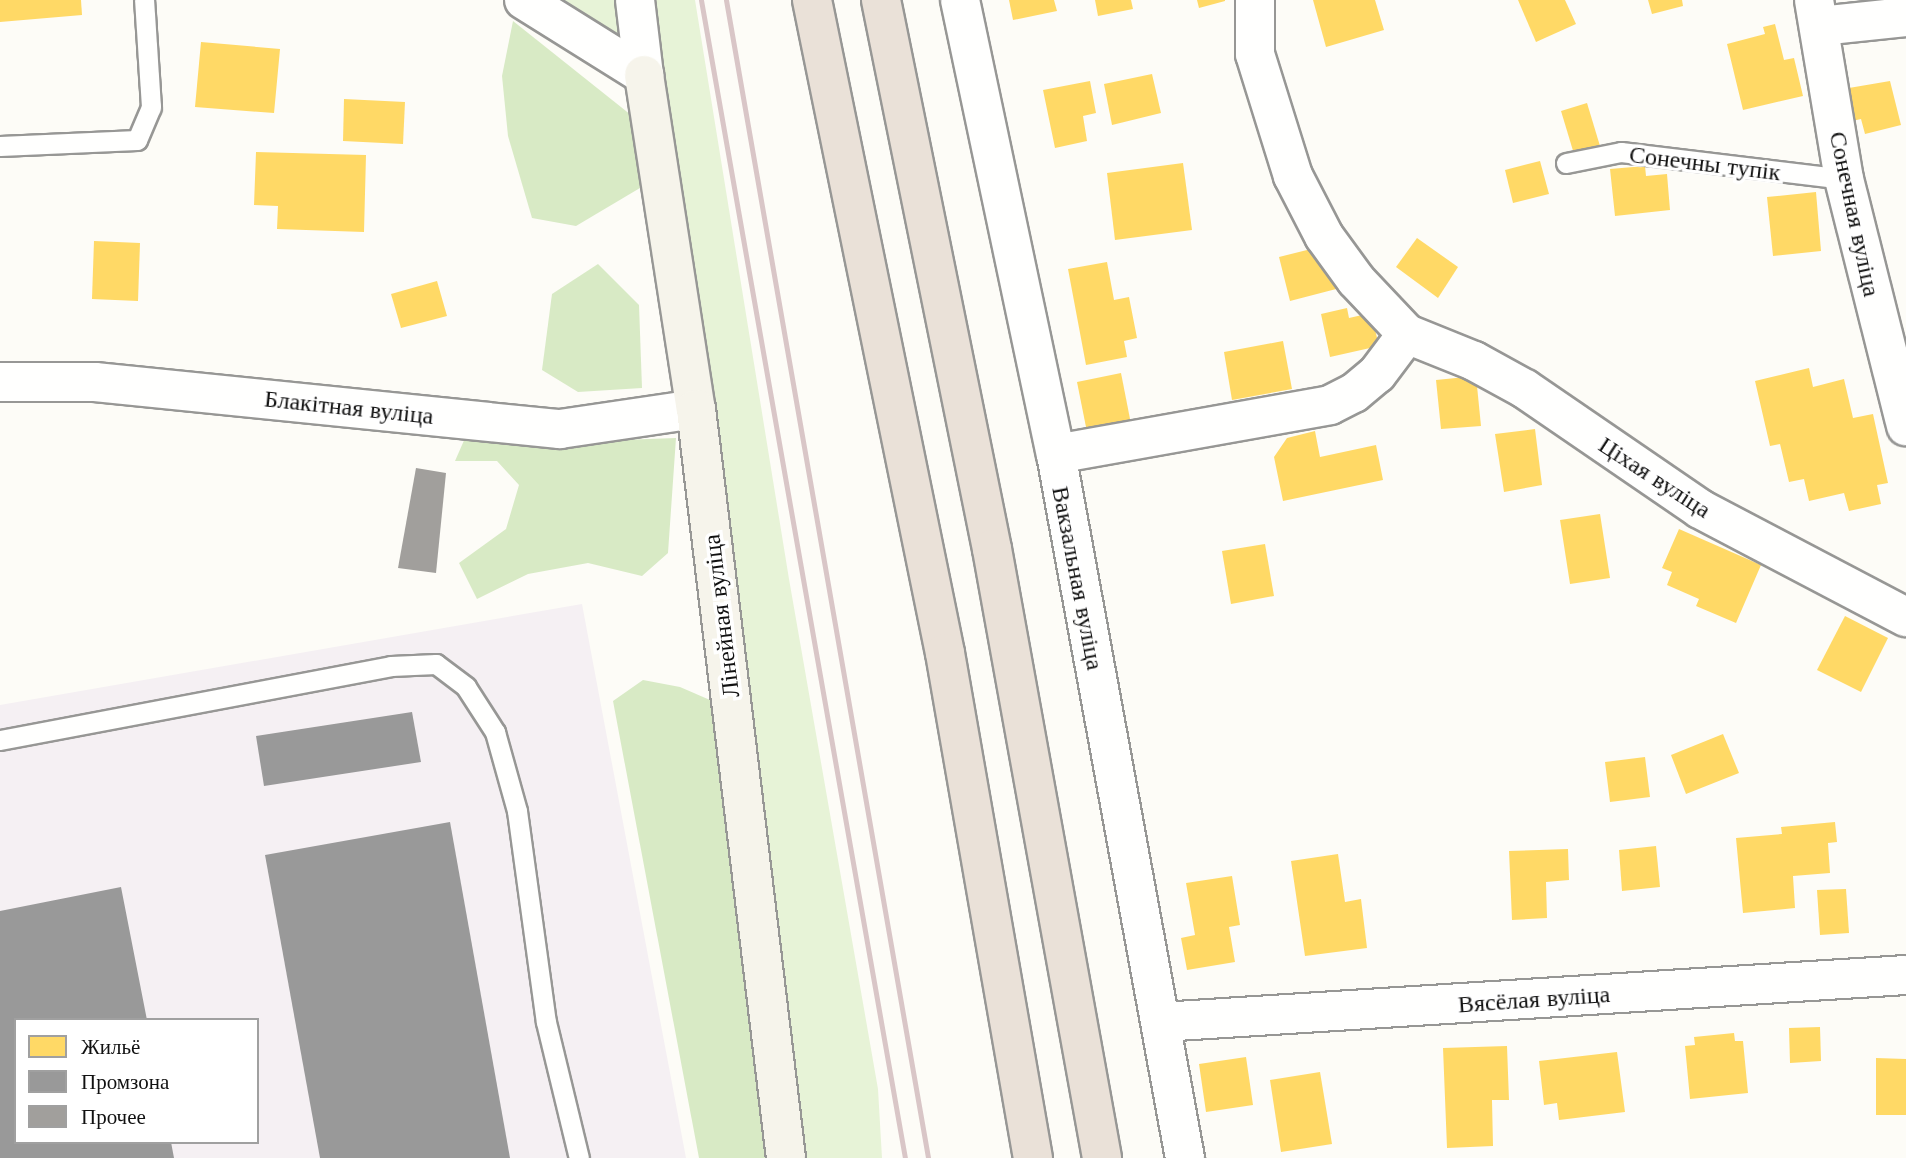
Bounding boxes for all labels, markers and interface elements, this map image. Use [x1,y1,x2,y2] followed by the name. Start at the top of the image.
[1823,129,1887,299] street label: Сонечная вуліца
[1628,139,1782,187] street label: Сонечны тупік
[263,384,435,430] street label: Блакітная вуліца
[1594,430,1716,524] street label: Ціхая вуліца
[1046,484,1110,672] street label: Вакзальная вуліца
[697,533,745,699] street label: Лінейная вуліца
[1457,979,1611,1019] street label: Вясёлая вуліца
[14,1018,259,1144] legend
[81,1034,140,1060] text: Жильё
[81,1069,169,1095] text: Промзона
[81,1104,146,1130] text: Прочее

